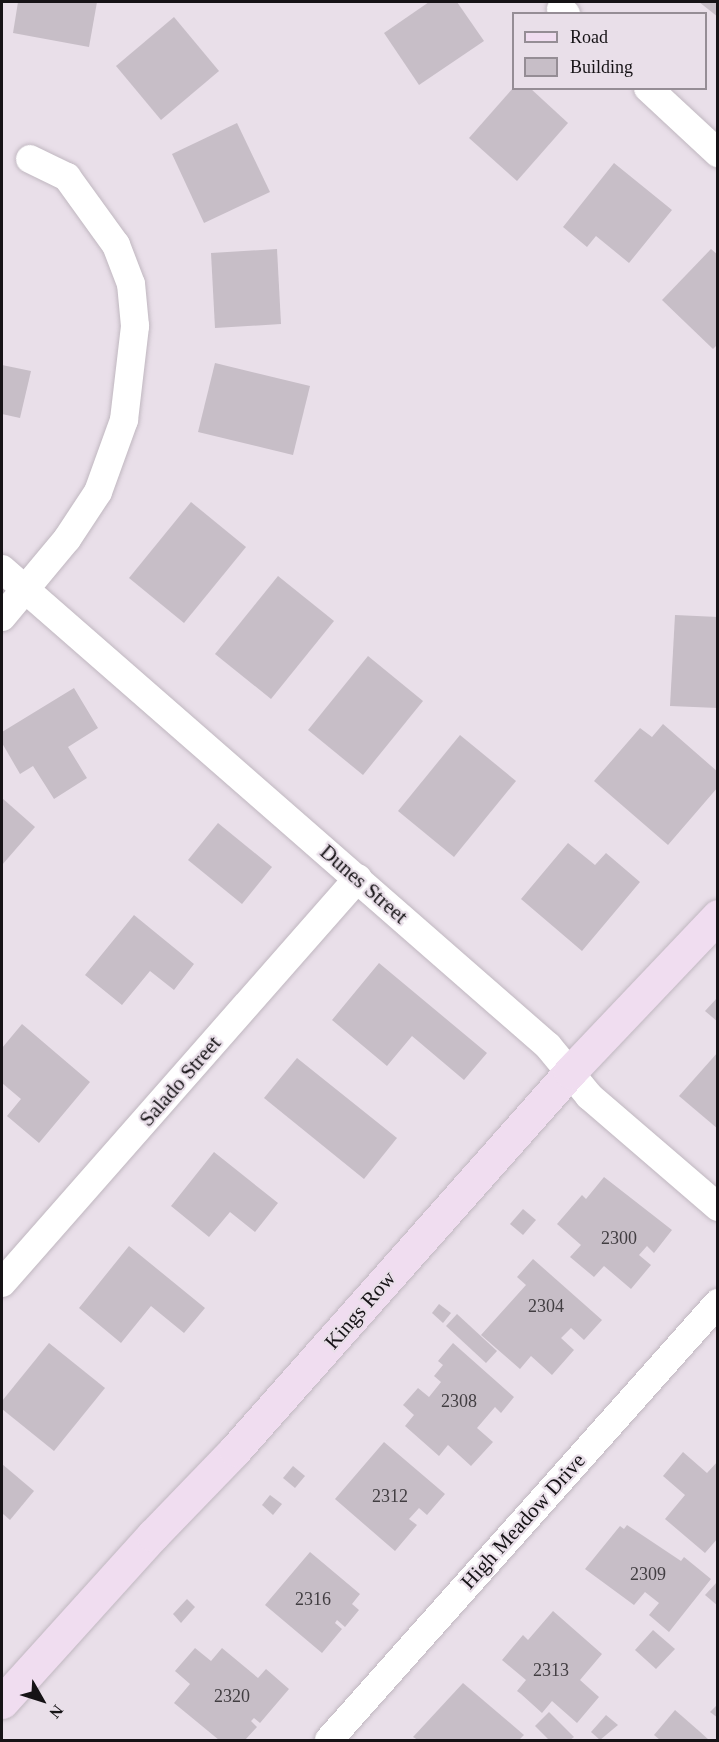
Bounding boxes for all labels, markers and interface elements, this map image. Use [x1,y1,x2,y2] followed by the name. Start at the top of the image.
[512,12,707,90] legend
[570,27,608,47] text: Road
[570,57,633,77] text: Building
[315,839,413,929] street label: Dunes Street
[134,1031,226,1131] street label: Salado Street
[601,1227,637,1249] house number: 2300
[319,1266,401,1354] street label: Kings Row
[528,1295,564,1317] house number: 2304
[441,1390,477,1412] house number: 2308
[455,1448,591,1594] street label: High Meadow Drive
[372,1485,408,1507] house number: 2312
[630,1563,666,1585] house number: 2309
[295,1588,331,1610] house number: 2316
[533,1659,569,1681] house number: 2313
[12,1670,72,1730] north arrow
[214,1685,250,1707] house number: 2320
[46,1702,67,1721] text: N

